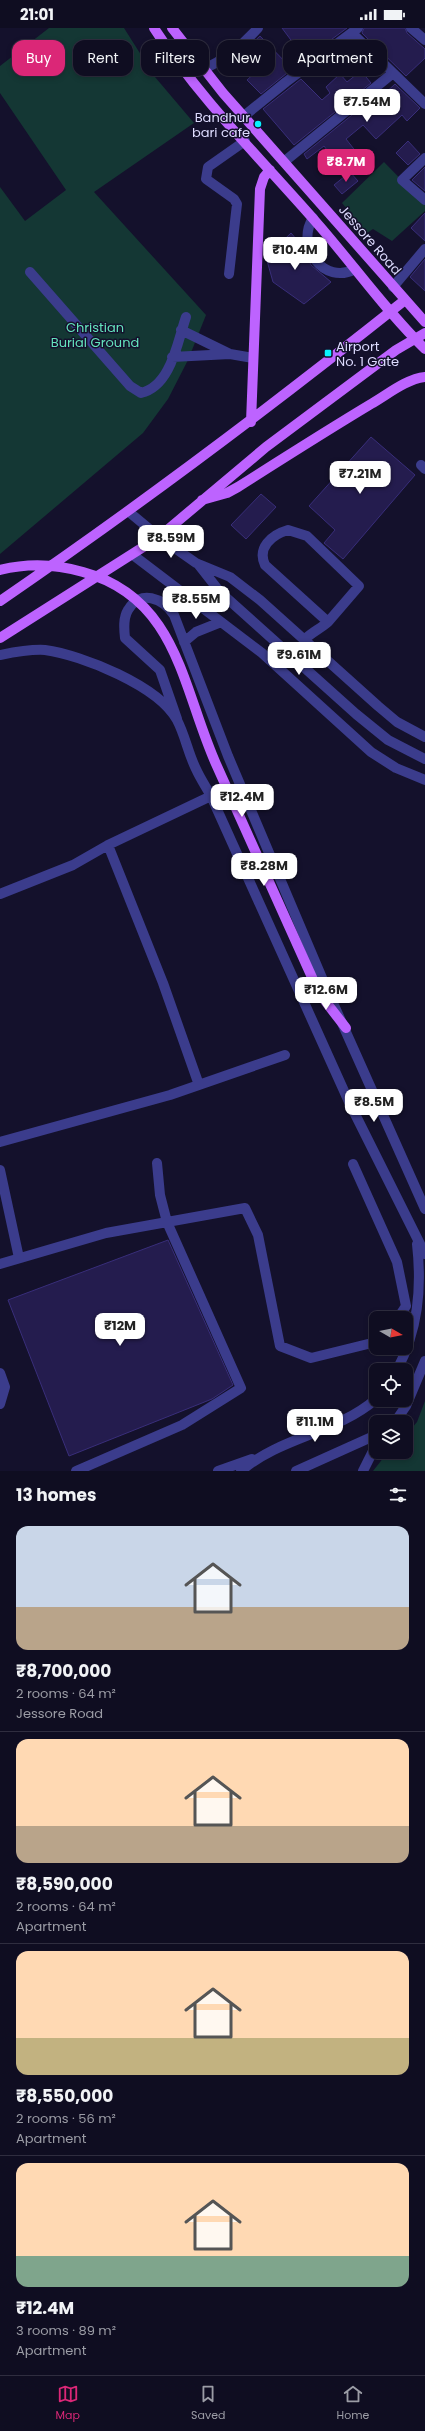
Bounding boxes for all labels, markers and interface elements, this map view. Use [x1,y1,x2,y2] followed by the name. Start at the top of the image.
[20,4,54,25] text: 21:01
[12,40,65,76] chip: Buy
[73,40,133,76] chip: Rent
[141,40,209,76] chip: Filters
[217,40,275,76] chip: New
[283,40,387,76] chip: Apartment
[334,89,400,123] pin: ₹7.54M
[343,92,391,111] text: ₹7.54M
[192,108,250,142] place label: Bandhur bari cafe
[253,119,263,129] marker: Bandhur bari cafe
[318,149,374,183] pin: ₹8.7M
[327,152,365,171] text: ₹8.7M
[334,201,406,279] street label: Jessore Road
[262,237,328,271] pin: ₹10.4M
[272,240,318,259] text: ₹10.4M
[51,318,139,352] park label: Christian Burial Ground
[336,337,399,371] place label: Airport No. 1 Gate
[323,348,333,358] marker: Airport No. 1 Gate
[327,461,393,495] pin: ₹7.21M
[339,464,381,483] text: ₹7.21M
[138,525,204,559] pin: ₹8.59M
[147,528,195,547] text: ₹8.59M
[163,586,229,620] pin: ₹8.55M
[172,589,220,608] text: ₹8.55M
[266,642,332,676] pin: ₹9.61M
[277,645,321,664] text: ₹9.61M
[209,784,275,818] pin: ₹12.4M
[220,787,264,806] text: ₹12.4M
[231,853,297,887] pin: ₹8.28M
[240,856,288,875] text: ₹8.28M
[293,977,359,1011] pin: ₹12.6M
[304,980,348,999] text: ₹12.6M
[346,1089,402,1123] pin: ₹8.5M
[354,1092,394,1111] text: ₹8.5M
[369,1311,413,1355] north arrow
[369,1311,413,1459] map controls
[96,1313,144,1347] pin: ₹12M
[104,1316,136,1335] text: ₹12M
[369,1363,413,1407] button: locate
[282,1409,348,1443] pin: ₹11.1M
[296,1412,334,1431] text: ₹11.1M
[369,1415,413,1459] button: layers
[16,1483,97,1507] text: 13 homes
[387,1484,409,1506] icon: filters
[177,1552,249,1624] icon: home
[16,1659,111,1683] text: ₹8,700,000
[16,1684,116,1703] text: 2 rooms · 64 m²
[16,1704,103,1723] text: Jessore Road
[177,1765,249,1837] icon: home
[16,1872,113,1896] text: ₹8,590,000
[16,1897,116,1916] text: 2 rooms · 64 m²
[16,1917,86,1936] text: Apartment
[177,1977,249,2049] icon: home
[16,2084,113,2108] text: ₹8,550,000
[16,2109,116,2128] text: 2 rooms · 56 m²
[16,2129,86,2148] text: Apartment
[177,2189,249,2261] icon: home
[16,2296,74,2320] text: ₹12.4M
[16,2321,116,2340] text: 3 rooms · 89 m²
[16,2341,86,2360] text: Apartment
[56,2383,80,2424] tab: Map
[191,2383,225,2424] tab: Saved
[337,2383,369,2424] tab: Home

